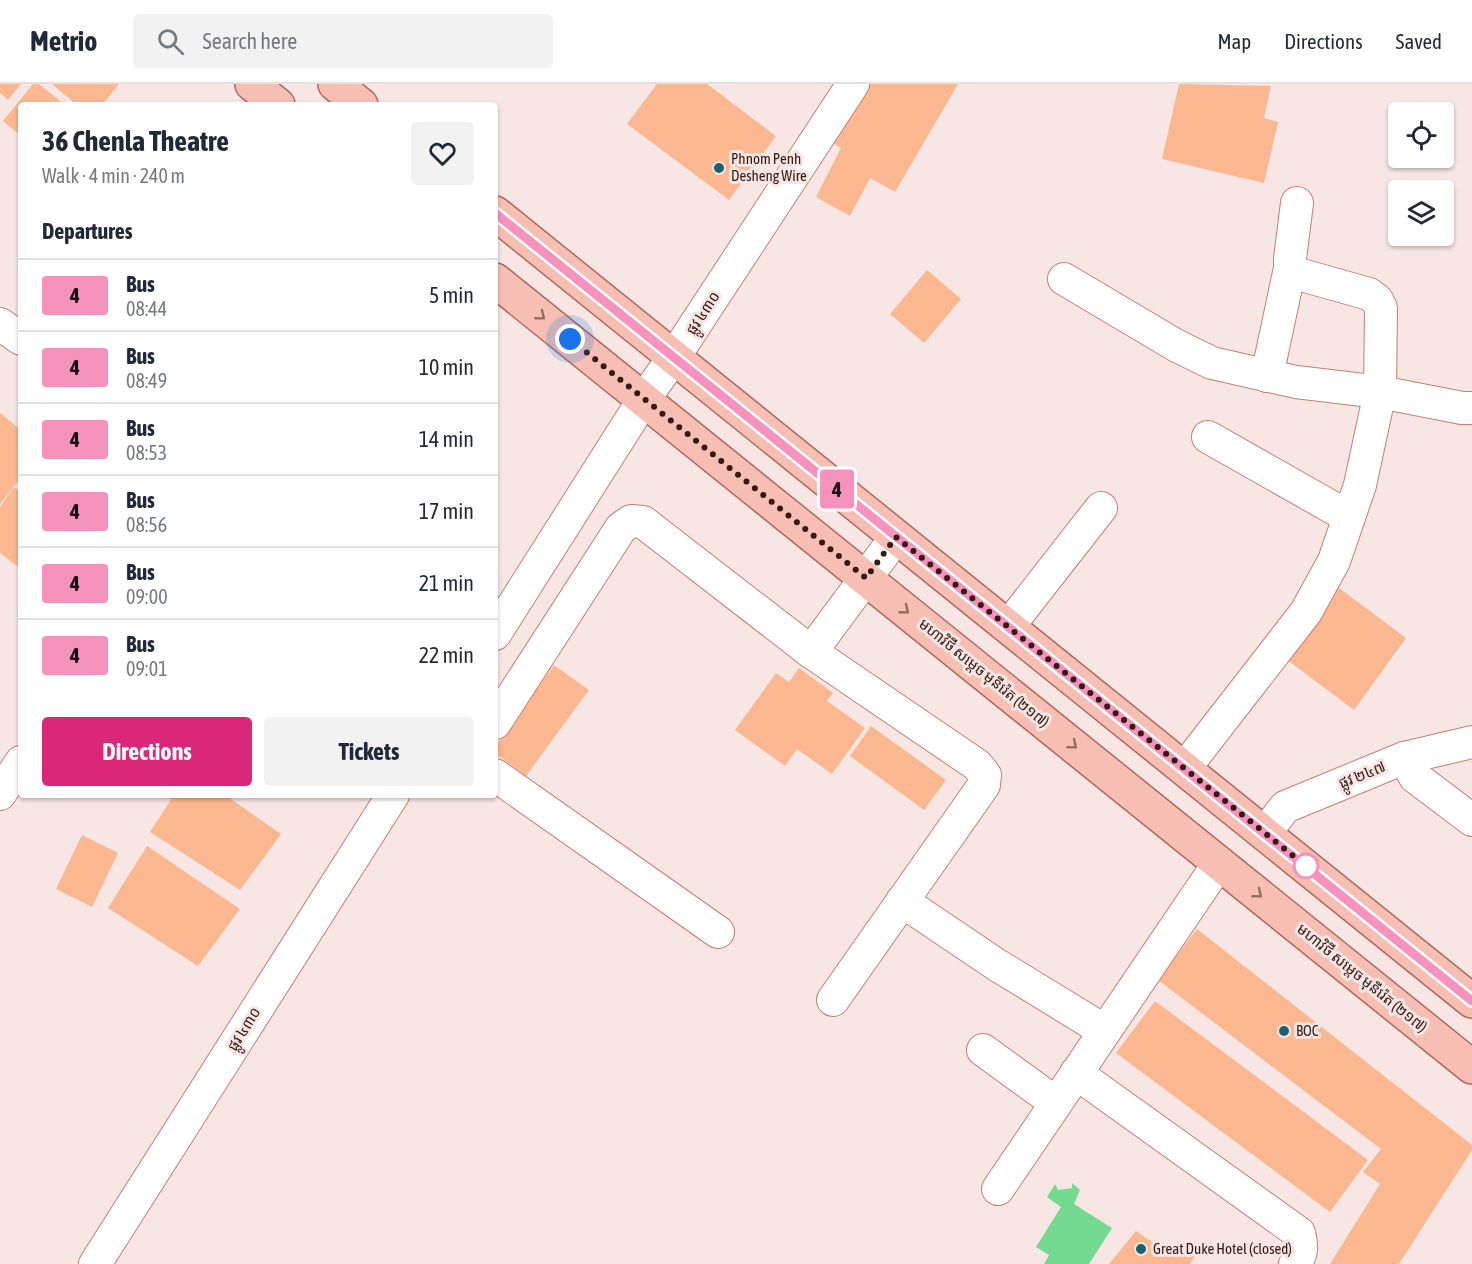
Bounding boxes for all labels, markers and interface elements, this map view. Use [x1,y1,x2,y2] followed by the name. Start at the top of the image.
[133,14,553,68] search box
[30,25,97,57] text: Metrio
[154,25,187,58] icon: search
[202,28,297,54] text: Search here
[1217,29,1251,53] text: Map
[1284,29,1363,53] text: Directions
[1396,29,1442,53] text: Saved
[1388,102,1454,246] map controls
[1388,102,1454,168] button: locate
[411,122,474,185] button: heart
[42,125,229,157] text: 36 Chenla Theatre
[731,150,807,184] place label: Phnom Penh Desheng Wire
[712,161,726,175] marker: Phnom Penh Desheng Wire
[42,164,185,187] text: Walk · 4 min · 240 m
[1388,180,1454,246] button: layers
[42,218,132,244] text: Departures
[126,271,155,297] text: Bus
[429,282,474,308] text: 5 min
[70,283,80,307] text: 4
[682,288,727,341] street label: ផ្លូវ ៤៣០
[126,297,167,320] text: 08:44
[534,309,545,320] one-way arrow
[555,324,585,354] your location
[126,343,155,369] text: Bus
[419,354,474,380] text: 10 min
[70,355,80,379] text: 4
[126,369,167,392] text: 08:49
[126,415,155,441] text: Bus
[419,426,474,452] text: 14 min
[70,427,80,451] text: 4
[126,441,167,464] text: 08:53
[818,470,856,508] line badge: 4
[832,477,842,501] text: 4
[126,487,155,513] text: Bus
[419,498,474,524] text: 17 min
[70,499,80,523] text: 4
[126,513,167,536] text: 08:56
[126,559,155,585] text: Bus
[419,570,474,596] text: 21 min
[70,571,80,595] text: 4
[126,585,168,608] text: 09:00
[898,602,909,613] one-way arrow
[915,614,1053,731] street label: មហាវិថី សម្តេច មុនីរ៉េត (២១៧)
[126,631,155,657] text: Bus
[419,642,474,668] text: 22 min
[70,643,80,667] text: 4
[126,657,168,680] text: 09:01
[42,717,252,786] button: Directions
[264,717,474,786] button: Tickets
[1066,738,1077,749] one-way arrow
[1336,757,1390,797] street label: ផ្លូវ ២៤៧
[1293,853,1319,879] unlabelled marker
[1251,887,1262,898] one-way arrow
[1293,919,1431,1036] street label: មហាវិថី សម្តេច មុនីរ៉េត (២១៧)
[224,1004,268,1057] street label: ផ្លូវ ៤៣០
[1296,1022,1319,1039] place label: BOC
[1277,1024,1291,1038] marker: BOC
[1153,1240,1292,1257] place label: Great Duke Hotel (closed)
[1134,1242,1148,1256] marker: Great Duke Hotel (closed)

